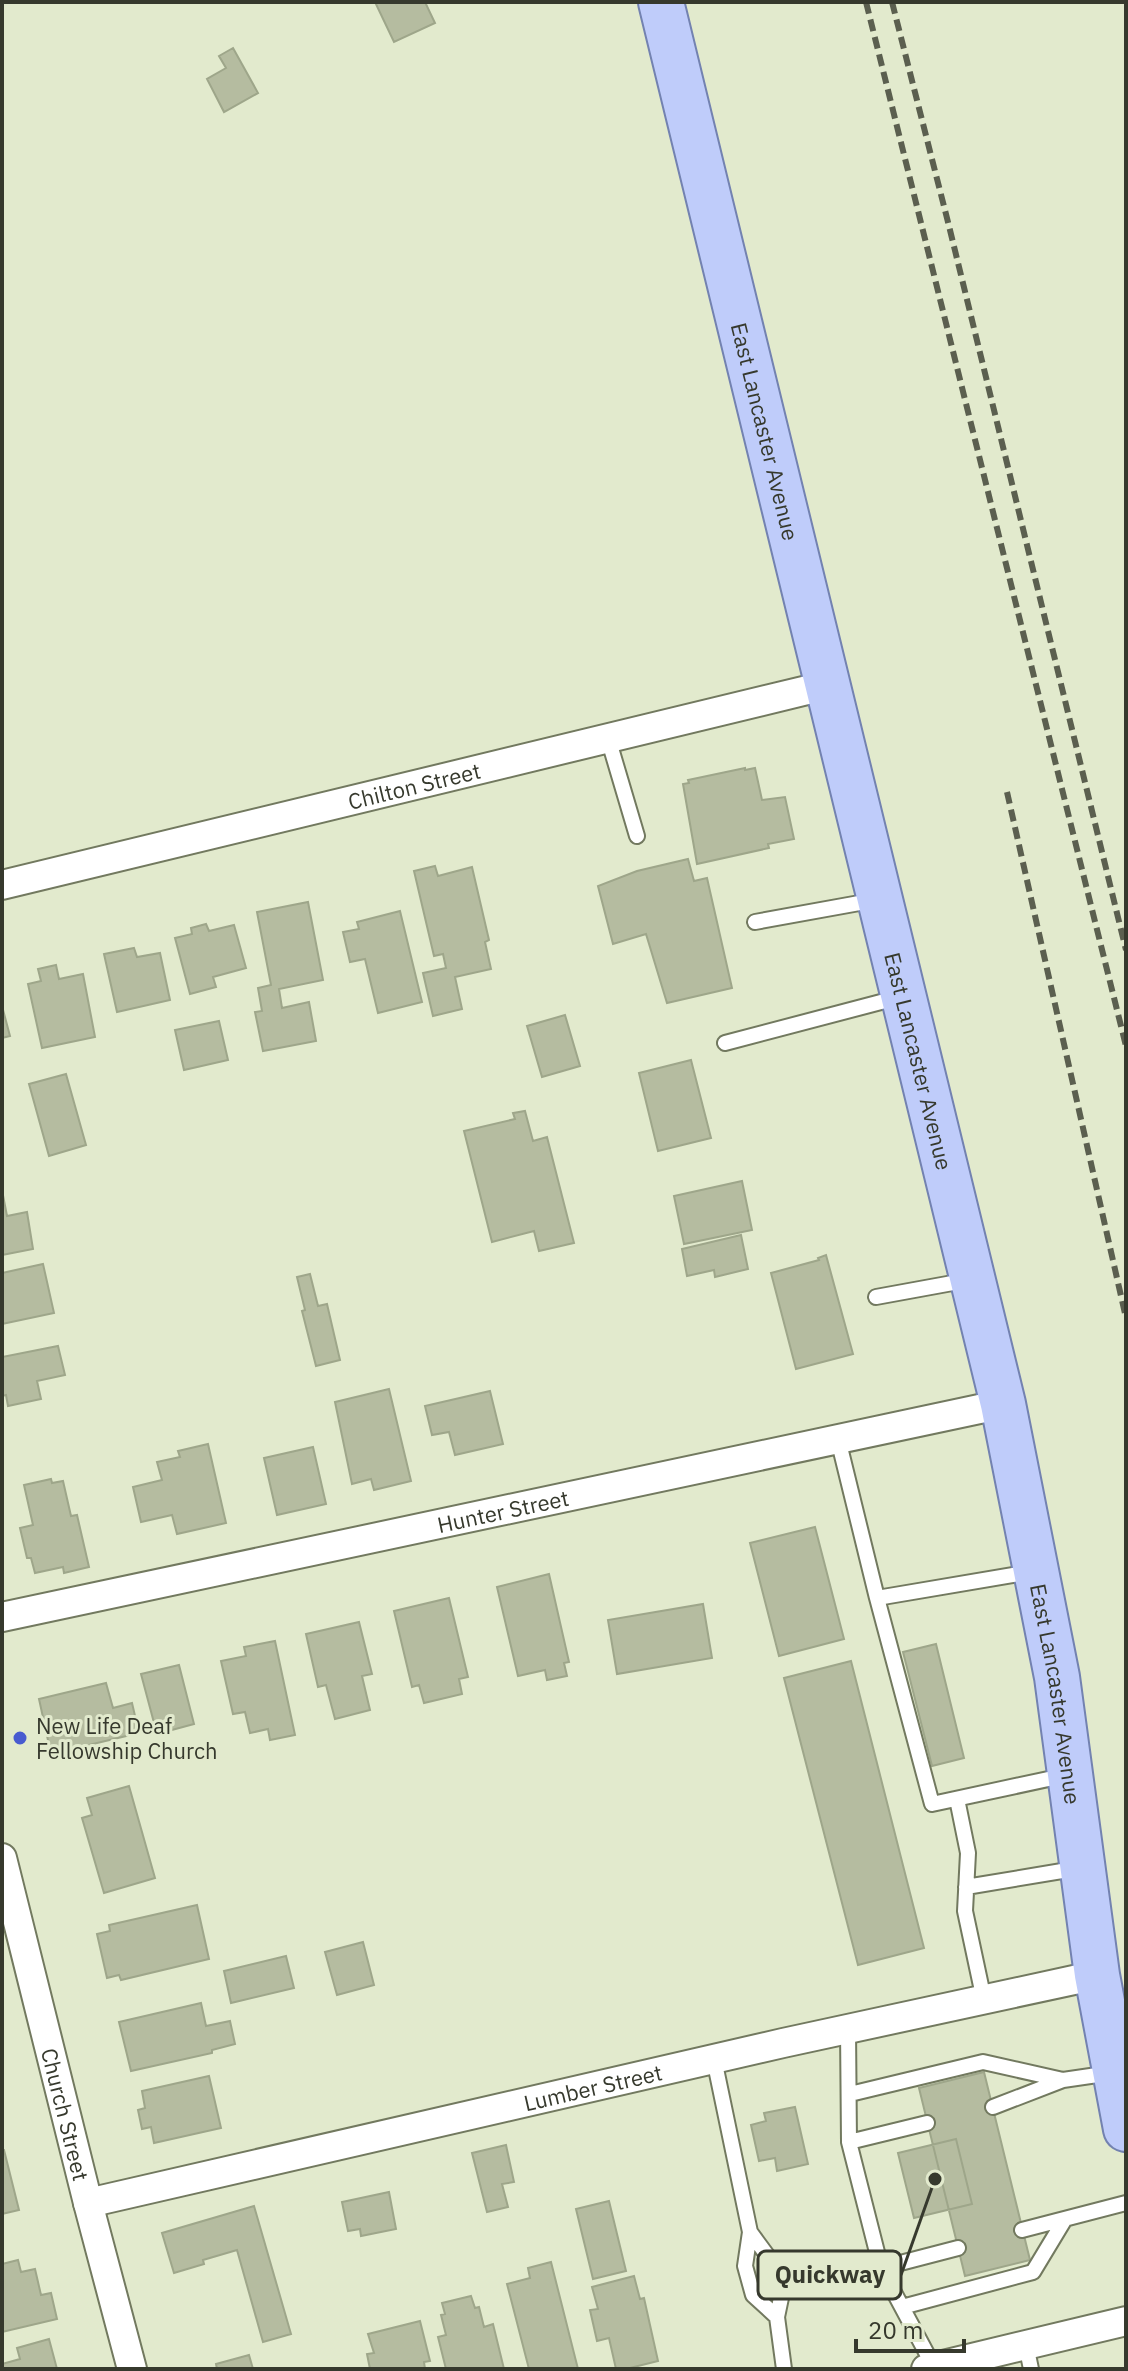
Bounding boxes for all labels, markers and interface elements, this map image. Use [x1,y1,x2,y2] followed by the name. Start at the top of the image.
[725,320,806,543] street label: East Lancaster Avenue
[345,755,483,815] street label: Chilton Street
[879,949,960,1173] street label: East Lancaster Avenue
[434,1482,571,1539] street label: Hunter Street
[1024,1581,1088,1806] street label: East Lancaster Avenue
[36,1711,218,1765] place label: New Life Deaf Fellowship Church
[11,1729,29,1747] marker: New Life Deaf Fellowship Church
[35,2045,96,2184] street label: Church Street
[521,2057,665,2117] street label: Lumber Street
[758,2251,901,2299] callout: Quickway
[775,2258,885,2290] text: Quickway
[856,2303,964,2353] scale bar
[868,2314,923,2346] text: 20 m

